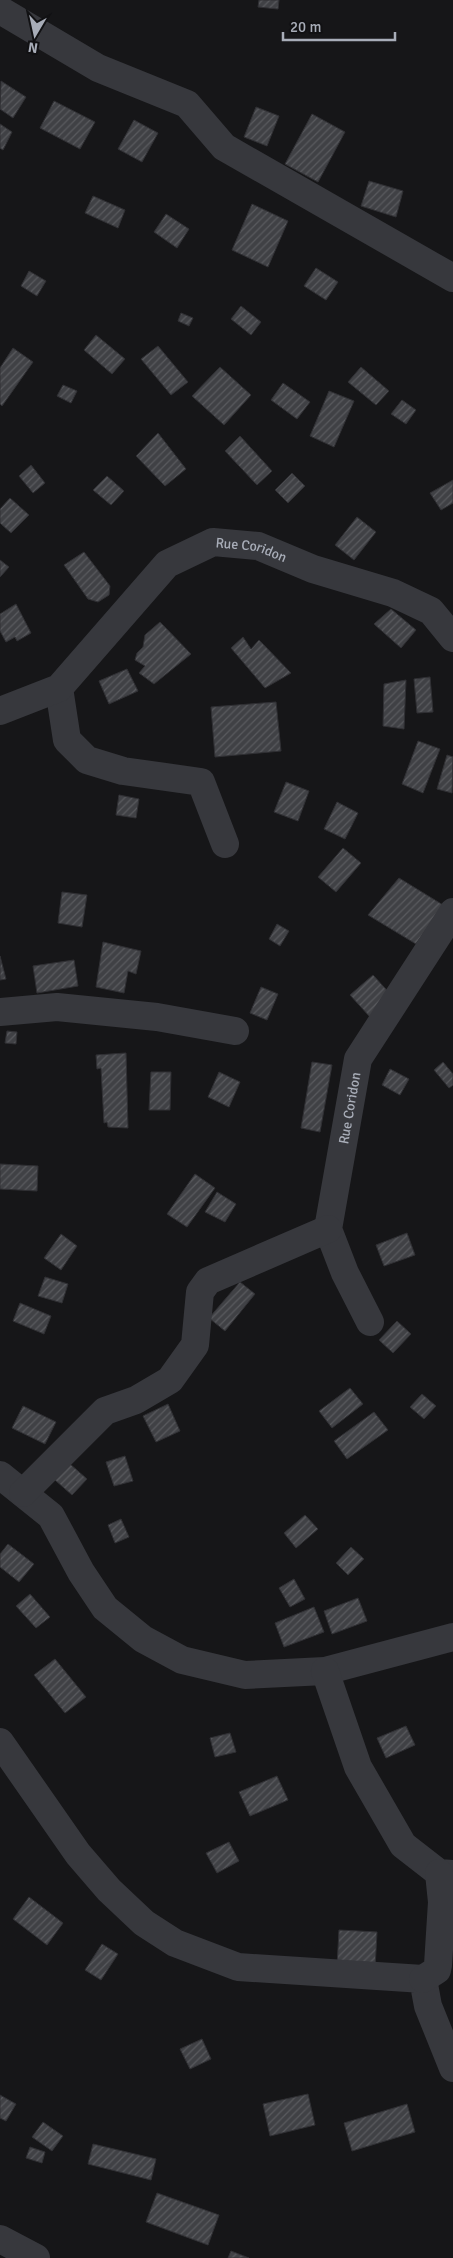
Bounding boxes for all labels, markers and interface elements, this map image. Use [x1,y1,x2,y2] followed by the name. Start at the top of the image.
[10,10,60,60] north arrow
[283,10,396,42] scale bar
[290,18,321,36] text: 20 m
[27,38,39,57] text: N
[215,534,289,566] street label: Rue Coridon
[335,1071,364,1145] street label: Rue Coridon

